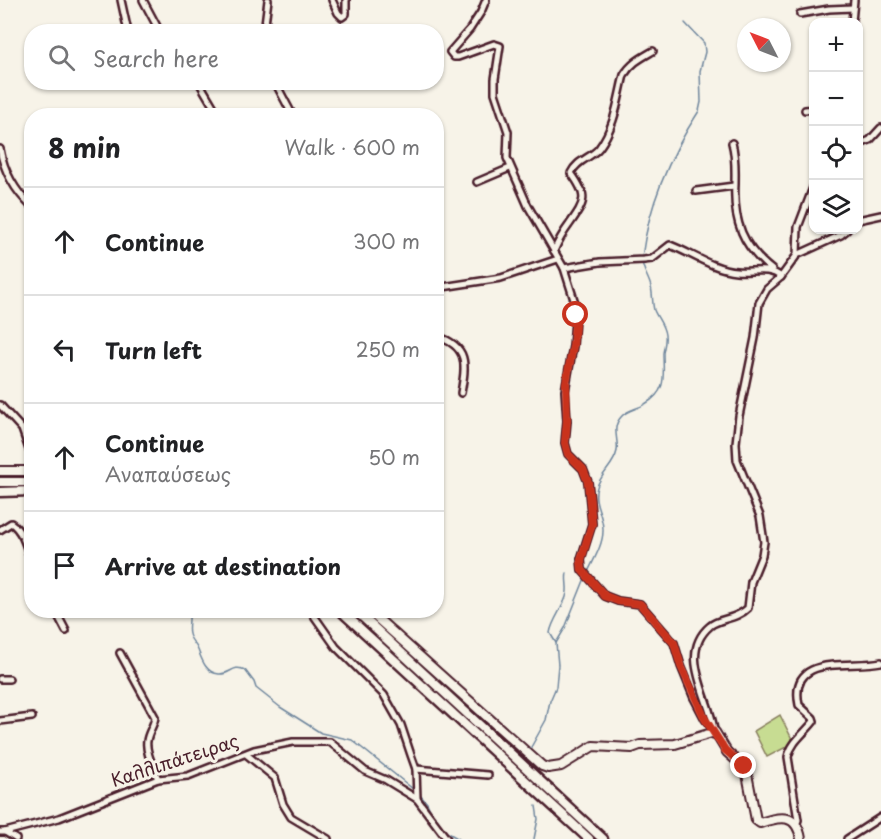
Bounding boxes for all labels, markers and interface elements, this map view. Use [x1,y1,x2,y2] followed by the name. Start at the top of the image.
[737,18,791,72] north arrow
[809,18,863,234] map controls
[809,18,863,72] button: +
[24,24,444,90] search box
[45,41,78,74] icon: search
[93,41,219,74] text: Search here
[809,72,863,126] button: −
[809,126,863,180] button: locate
[48,128,121,167] text: 8 min
[284,132,420,162] text: Walk · 600 m
[809,180,863,234] button: layers
[48,225,81,258] icon: ahead
[105,225,204,258] text: Continue
[353,226,420,256] text: 300 m
[562,301,588,327] route start
[48,333,81,366] icon: left
[105,333,202,366] text: Turn left
[356,334,420,364] text: 250 m
[105,426,204,459] text: Continue
[48,441,81,474] icon: ahead
[368,442,420,472] text: 50 m
[105,459,231,489] text: Αναπαύσεως
[48,549,81,582] icon: arrive
[105,549,341,582] text: Arrive at destination
[107,726,242,793] street label: Καλλιπάτειρας
[730,752,756,778] route end

